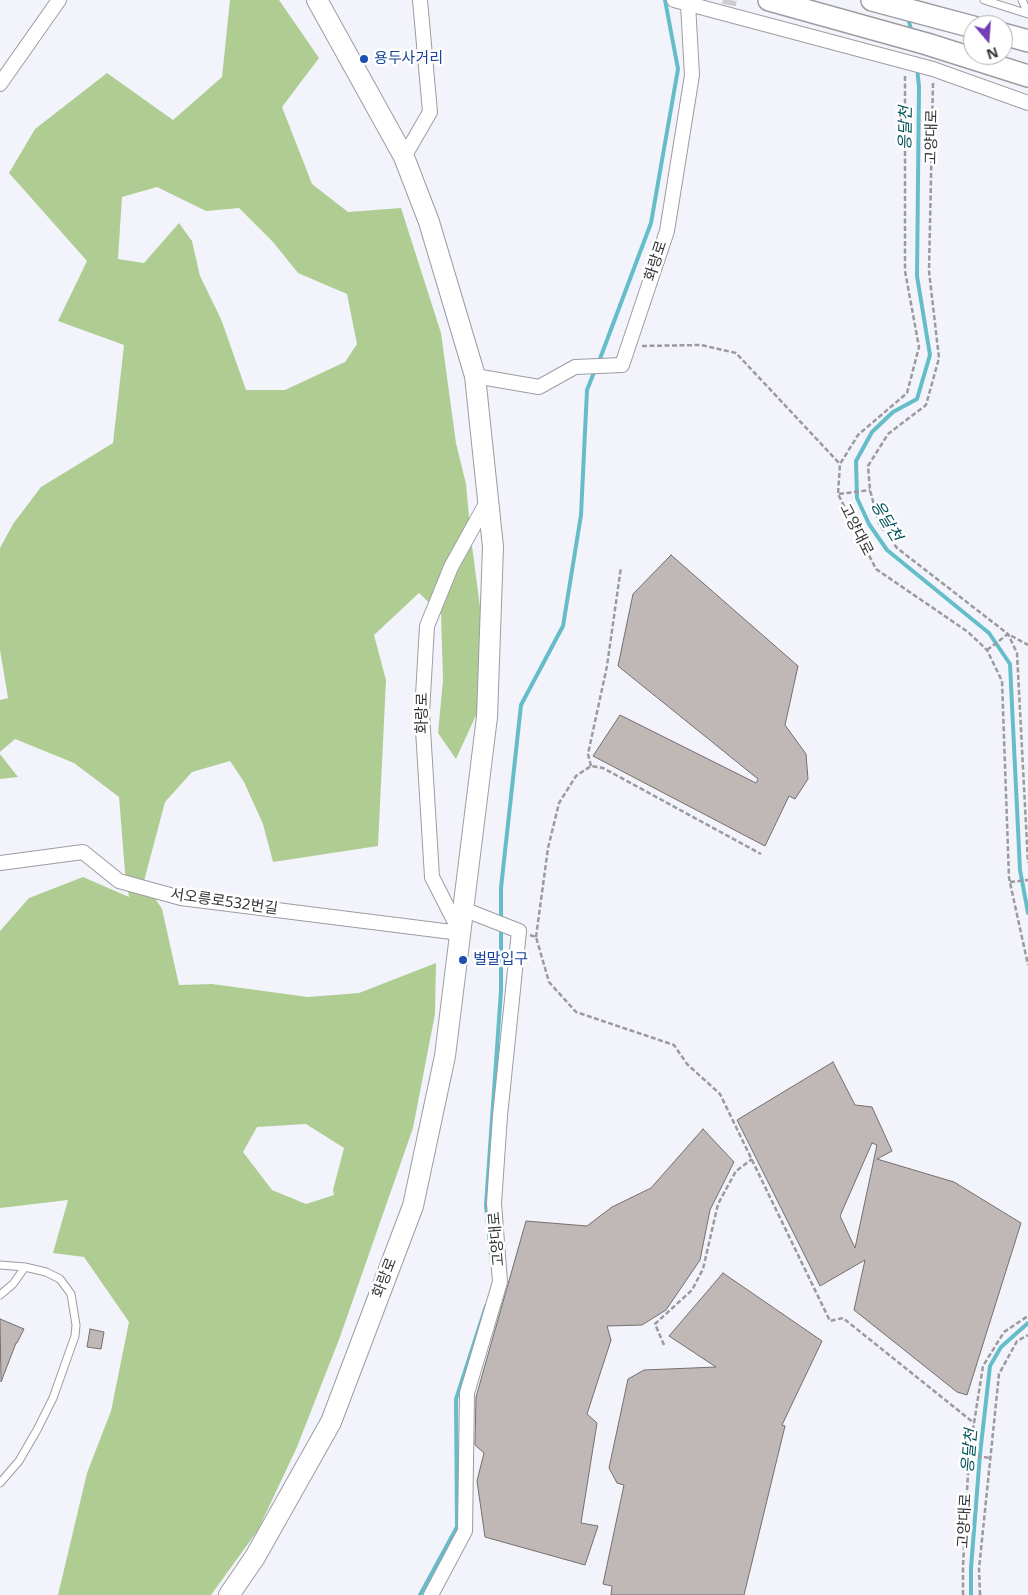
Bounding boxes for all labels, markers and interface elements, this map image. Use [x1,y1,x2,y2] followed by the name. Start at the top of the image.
[963,15,1013,65] north arrow
[984,43,1001,65] text: N
[374,50,443,68] place label: 용두사거리
[358,53,370,65] marker: 용두사거리
[896,106,916,150] water label: 응달천
[923,109,941,165] street label: 고양대로
[641,239,671,283] street label: 화랑로
[866,497,906,545] water label: 응달천
[835,501,877,559] street label: 고양대로
[414,692,432,734] street label: 화랑로
[169,886,279,918] street label: 서오릉로532번길
[473,951,528,969] place label: 벌말입구
[457,954,469,966] marker: 벌말입구
[486,1211,508,1267] street label: 고양대로
[369,1255,401,1301] street label: 화랑로
[959,1428,981,1474] water label: 응달천
[955,1493,975,1549] street label: 고양대로

